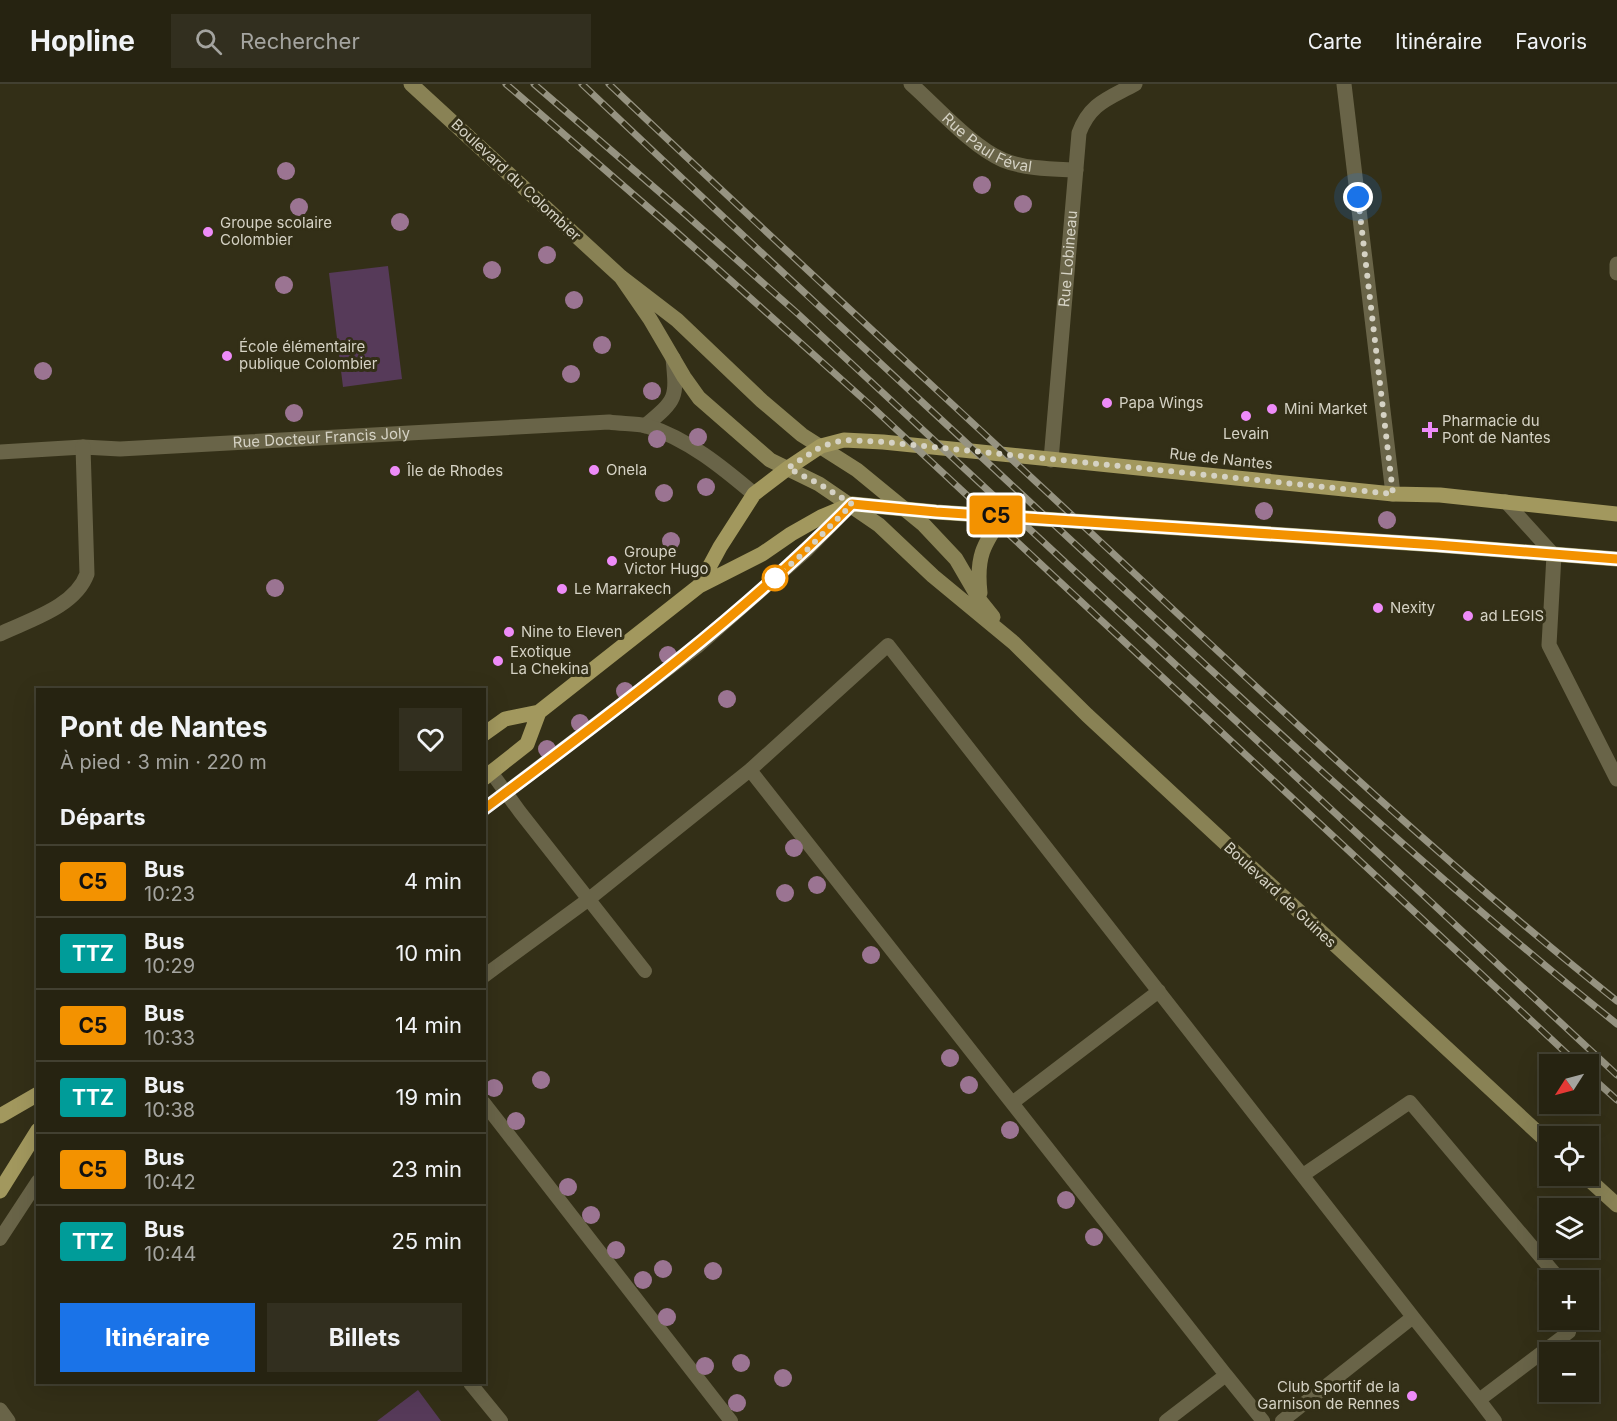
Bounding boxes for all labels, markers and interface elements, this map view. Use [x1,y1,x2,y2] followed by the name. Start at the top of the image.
[171,14,591,68] search box
[30,24,135,58] text: Hopline
[192,25,225,58] icon: search
[240,28,360,54] text: Rechercher
[1308,29,1362,54] text: Carte
[1395,29,1482,54] text: Itinéraire
[1515,29,1587,54] text: Favoris
[938,109,1033,176] street label: Rue Paul Féval
[447,115,585,245] street label: Boulevard du Colombier
[1343,182,1373,212] your location
[1054,210,1081,308] street label: Rue Lobineau
[220,213,332,249] place label: Groupe scolaire Colombier
[201,225,215,239] marker: Groupe scolaire Colombier
[239,337,378,373] place label: École élémentaire publique Colombier
[220,349,234,363] marker: École élémentaire publique Colombier
[1119,393,1203,412] place label: Papa Wings
[1100,396,1114,410] marker: Papa Wings
[1284,399,1367,418] place label: Mini Market
[1265,402,1279,416] marker: Mini Market
[1239,409,1253,423] marker: Levain
[1442,411,1551,447] place label: Pharmacie du Pont de Nantes
[232,423,411,452] street label: Rue Docteur Francis Joly
[1423,423,1437,437] marker: Pharmacie du Pont de Nantes
[1223,424,1269,443] place label: Levain
[1169,444,1274,473] street label: Rue de Nantes
[606,460,647,479] place label: Onela
[406,461,503,480] place label: Île de Rhodes
[587,463,601,477] marker: Onela
[388,464,402,478] marker: Île de Rhodes
[969,496,1023,534] line badge: C5
[982,503,1010,528] text: C5
[624,542,708,578] place label: Groupe Victor Hugo
[605,554,619,568] marker: Groupe Victor Hugo
[762,565,788,591] unlabelled marker
[574,579,671,598] place label: Le Marrakech
[555,582,569,596] marker: Le Marrakech
[1390,598,1436,617] place label: Nexity
[1371,601,1385,615] marker: Nexity
[1480,606,1544,625] place label: ad LEGIS
[1461,609,1475,623] marker: ad LEGIS
[521,622,623,641] place label: Nine to Eleven
[502,625,516,639] marker: Nine to Eleven
[510,642,589,678] place label: Exotique La Chekina
[491,654,505,668] marker: Exotique La Chekina
[399,708,462,771] button: heart
[60,710,268,744] text: Pont de Nantes
[60,750,267,774] text: À pied · 3 min · 220 m
[60,804,145,830] text: Départs
[1220,838,1341,952] street label: Boulevard de Guines
[144,856,185,882] text: Bus
[404,868,462,894] text: 4 min
[79,869,107,894] text: C5
[144,882,195,906] text: 10:23
[144,928,185,954] text: Bus
[395,940,462,966] text: 10 min
[72,941,114,966] text: TTZ
[144,954,195,978] text: 10:29
[144,1000,185,1026] text: Bus
[395,1012,462,1038] text: 14 min
[79,1013,107,1038] text: C5
[144,1026,195,1050] text: 10:33
[1539,1054,1599,1114] north arrow
[1539,1054,1599,1402] map controls
[144,1072,185,1098] text: Bus
[396,1084,462,1110] text: 19 min
[72,1085,114,1110] text: TTZ
[144,1098,195,1122] text: 10:38
[1539,1126,1599,1186] button: locate
[144,1144,185,1170] text: Bus
[391,1156,462,1182] text: 23 min
[79,1157,107,1182] text: C5
[144,1170,196,1194] text: 10:42
[1539,1198,1599,1258] button: layers
[144,1216,185,1242] text: Bus
[391,1228,462,1254] text: 25 min
[72,1229,114,1254] text: TTZ
[144,1242,196,1266] text: 10:44
[1539,1270,1599,1330] button: +
[60,1303,255,1372] button: Itinéraire
[267,1303,462,1372] button: Billets
[1539,1342,1599,1402] button: −
[1257,1377,1400,1413] place label: Club Sportif de la Garnison de Rennes
[1405,1389,1419,1403] marker: Club Sportif de la Garnison de Rennes

